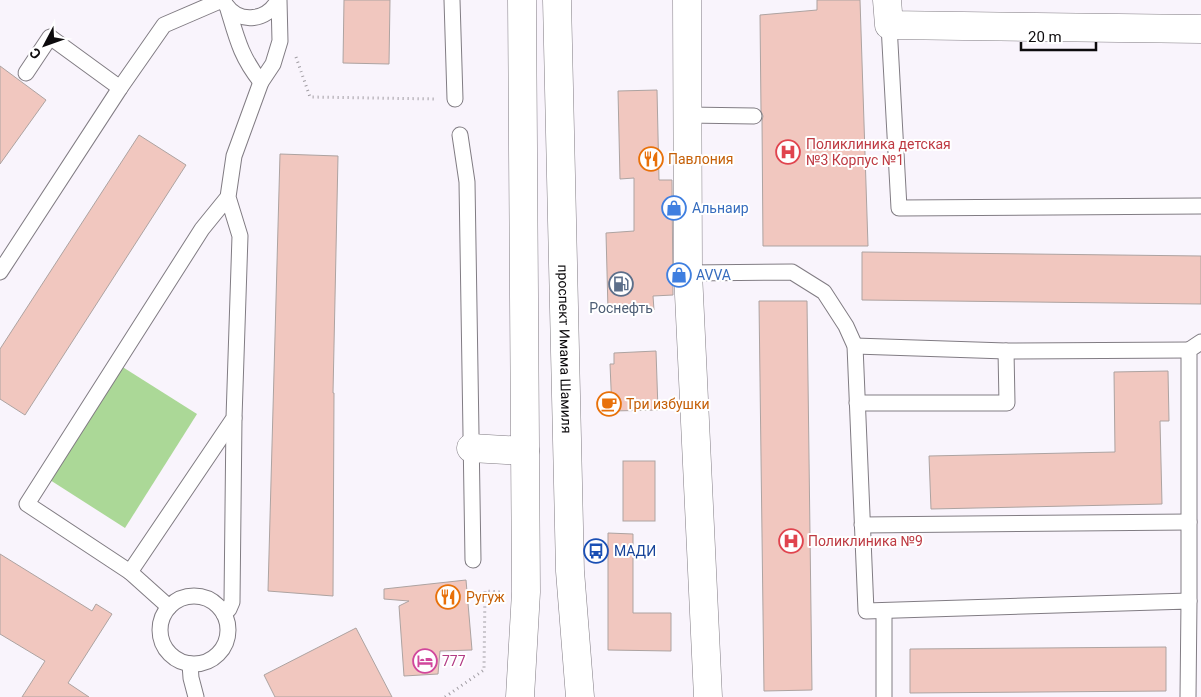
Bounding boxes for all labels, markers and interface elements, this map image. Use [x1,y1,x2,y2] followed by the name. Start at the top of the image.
[20,20,70,70] north arrow
[1021,20,1096,52] scale bar
[1028,28,1062,46] text: 20 m
[26,45,44,62] text: С
[806,136,951,168] place label: Поликлиника детская №3 Корпус №1
[775,139,801,165] hospital icon: Поликлиника детская №3 Корпус №1
[638,146,664,172] restaurant icon: Павлония
[668,151,734,167] place label: Павлония
[661,195,687,221] shop icon: Альнаир
[692,200,749,216] place label: Альнаир
[666,262,692,288] shop icon: AVVA
[555,264,575,434] street label: проспект Имама Шамиля
[696,267,731,283] place label: AVVA
[608,271,634,297] fuel station icon: Роснефть
[589,300,653,316] place label: Роснефть
[596,391,622,417] cafe icon: Три избушки
[626,396,710,412] place label: Три избушки
[778,528,804,554] hospital icon: Поликлиника №9
[808,533,923,549] place label: Поликлиника №9
[583,538,609,564] bus stop icon: МАДИ
[614,543,656,559] place label: МАДИ
[435,584,461,610] restaurant icon: Ругуж
[466,589,505,605] place label: Ругуж
[412,648,438,674] hotel icon: 777
[442,653,466,669] place label: 777

